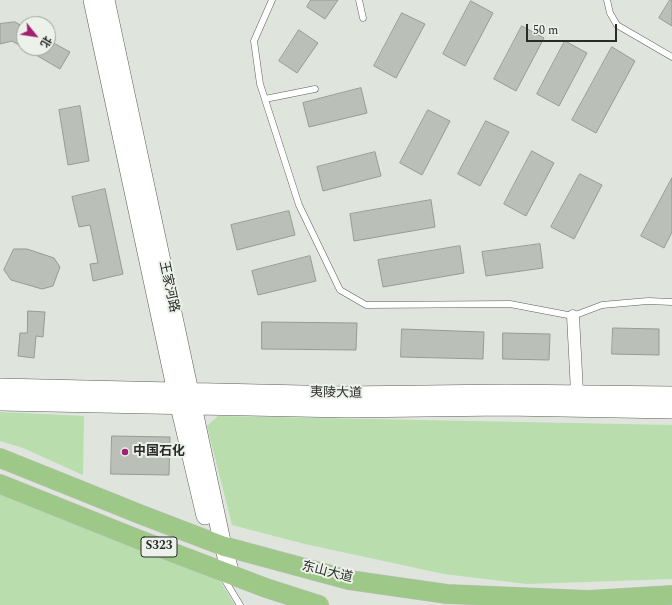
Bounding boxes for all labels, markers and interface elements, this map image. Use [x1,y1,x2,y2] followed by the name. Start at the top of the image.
[16,16,56,56] north arrow
[528,16,619,42] scale bar
[533,21,558,40] text: 50 m
[36,33,56,51] text: 北
[155,260,181,314] street label: 王家河路
[310,386,362,402] street label: 夷陵大道
[133,444,185,460] place label: 中国石化
[120,447,130,457] marker: 中国石化
[141,537,177,557] road number: S323
[300,559,354,587] street label: 东山大道

